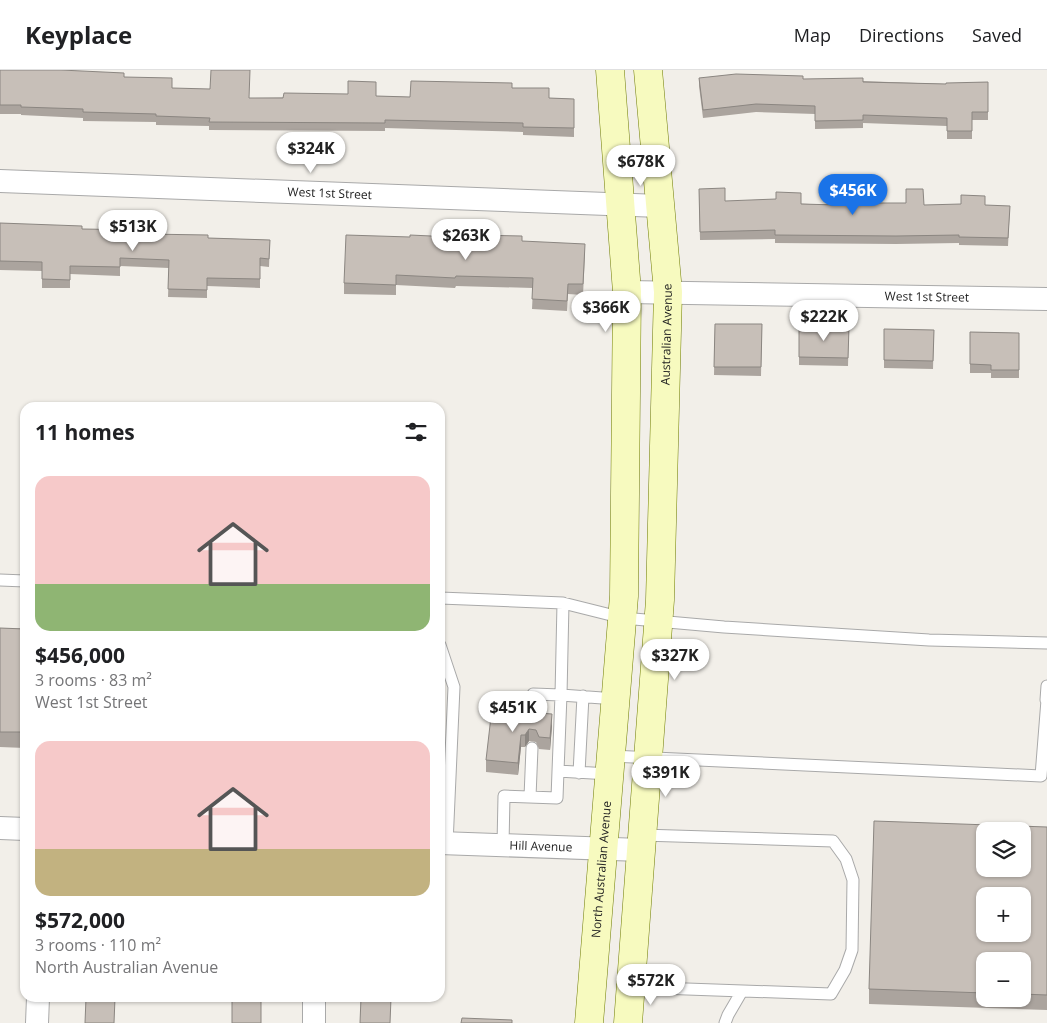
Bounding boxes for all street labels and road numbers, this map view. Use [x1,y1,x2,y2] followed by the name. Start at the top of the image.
[287,183,372,203] street label: West 1st Street
[657,283,676,385] street label: Australian Avenue
[885,287,969,306] street label: West 1st Street
[587,800,615,939] street label: North Australian Avenue
[509,836,573,856] street label: Hill Avenue

